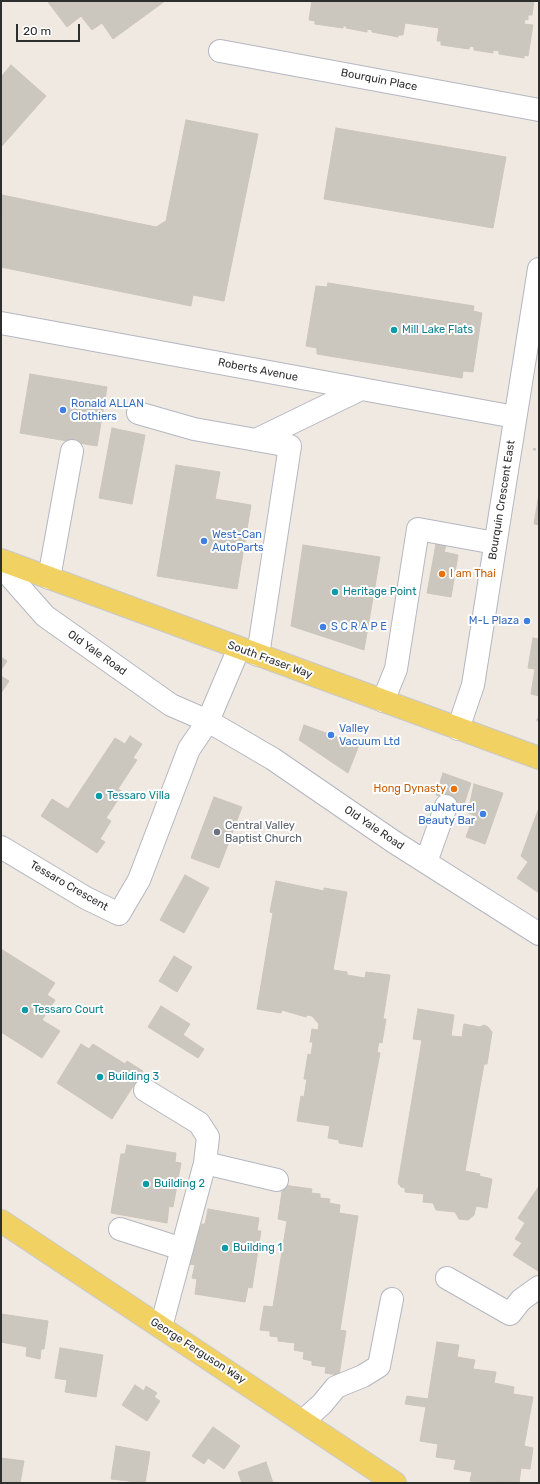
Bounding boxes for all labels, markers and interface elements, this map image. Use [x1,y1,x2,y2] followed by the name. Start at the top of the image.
[18,16,82,42] scale bar
[23,24,51,38] text: 20 m
[340,66,418,94] street label: Bourquin Place
[402,323,473,337] place label: Mill Lake Flats
[389,325,399,335] marker: Mill Lake Flats
[217,356,299,384] street label: Roberts Avenue
[71,397,144,423] place label: Ronald ALLAN Clothiers
[58,405,68,415] marker: Ronald ALLAN Clothiers
[486,439,518,561] street label: Bourquin Crescent East
[212,528,264,554] place label: West-Can AutoParts
[199,536,209,546] marker: West-Can AutoParts
[450,567,496,581] place label: I am Thai
[437,569,447,579] marker: I am Thai
[343,585,417,599] place label: Heritage Point
[330,587,340,597] marker: Heritage Point
[469,614,519,628] place label: M-L Plaza
[522,616,532,626] marker: M-L Plaza
[331,620,387,634] place label: S C R A P E
[318,622,328,632] marker: S C R A P E
[65,628,129,678] street label: Old Yale Road
[226,639,314,681] street label: South Fraser Way
[339,722,400,748] place label: Valley Vacuum Ltd
[326,730,336,740] marker: Valley Vacuum Ltd
[374,782,446,796] place label: Hong Dynasty
[449,784,459,794] marker: Hong Dynasty
[107,789,170,803] place label: Tessaro Villa
[94,791,104,801] marker: Tessaro Villa
[418,801,475,827] place label: auNaturel Beauty Bar
[342,803,406,853] street label: Old Yale Road
[478,809,488,819] marker: auNaturel Beauty Bar
[225,819,302,845] place label: Central Valley Baptist Church
[212,827,222,837] marker: Central Valley Baptist Church
[28,858,110,914] street label: Tessaro Crescent
[33,1003,104,1017] place label: Tessaro Court
[20,1005,30,1015] marker: Tessaro Court
[108,1070,159,1084] place label: Building 3
[95,1072,105,1082] marker: Building 3
[154,1177,205,1191] place label: Building 2
[141,1179,151,1189] marker: Building 2
[233,1241,282,1255] place label: Building 1
[220,1243,230,1253] marker: Building 1
[148,1315,248,1387] street label: George Ferguson Way

